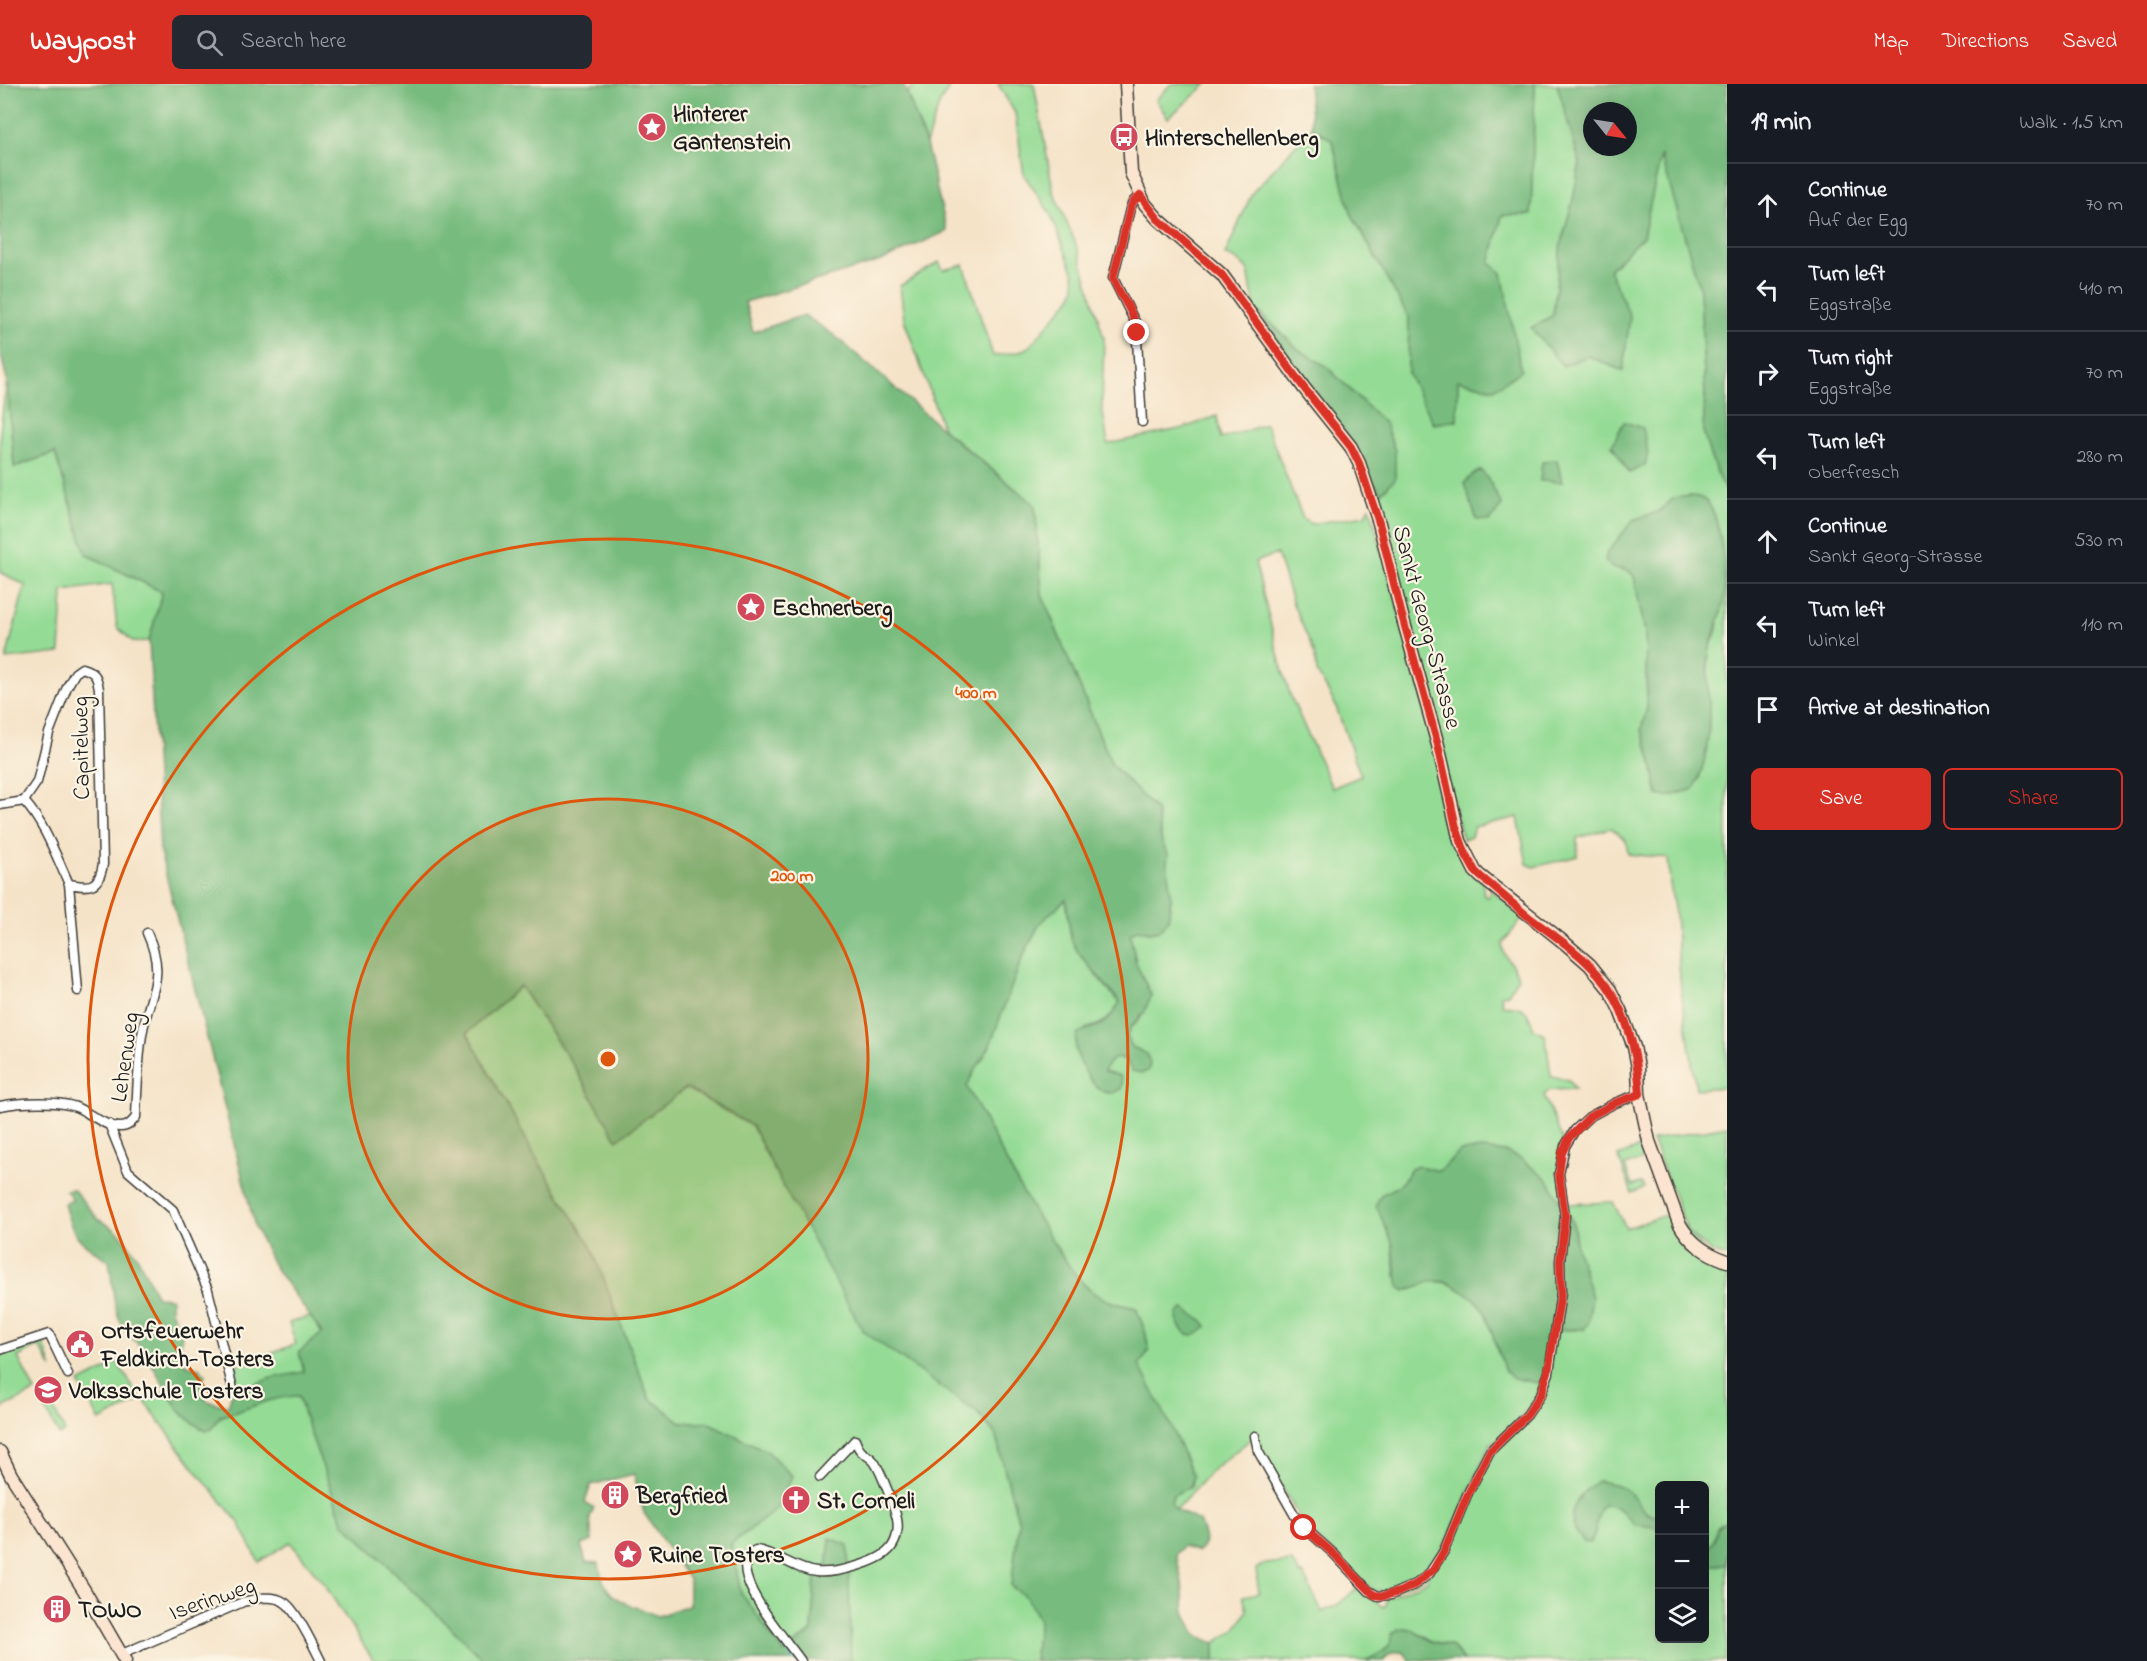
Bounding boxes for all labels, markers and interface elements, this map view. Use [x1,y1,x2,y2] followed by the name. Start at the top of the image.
[172,15,592,69] search box
[30,22,136,63] text: Waypost
[193,26,226,59] icon: search
[241,26,346,58] text: Search here
[1873,27,1909,57] text: Map
[1942,27,2029,57] text: Directions
[2062,27,2117,57] text: Saved
[673,98,791,161] place label: Hinterer Gantenstein
[1583,102,1637,156] north arrow
[1751,104,1811,142] text: 19 min
[2019,109,2123,138] text: Walk · 1.5 km
[636,111,668,143] place icon: Hinterer Gantenstein
[1108,121,1140,153] bus stop icon: Hinterschellenberg
[1145,122,1319,158] place label: Hinterschellenberg
[1808,175,1887,207] text: Continue
[1751,189,1784,222] icon: ahead
[2086,191,2123,220] text: 70 m
[1808,207,1908,236] text: Auf der Egg
[1808,259,1885,291] text: Turn left
[1751,273,1784,306] icon: left
[2079,275,2123,304] text: 410 m
[1808,291,1891,320] text: Eggstraße
[1123,319,1149,345] route end
[1808,343,1893,375] text: Turn right
[1751,357,1784,390] icon: right
[2086,359,2123,388] text: 70 m
[1808,375,1891,404] text: Eggstraße
[1808,427,1885,459] text: Turn left
[1751,441,1784,474] icon: left
[2076,443,2123,472] text: 280 m
[1808,459,1899,488] text: Oberfresch
[1808,511,1887,543] text: Continue
[1382,522,1470,734] street label: Sankt Georg-Strasse
[1751,525,1784,558] icon: ahead
[2074,527,2123,556] text: 530 m
[1808,543,1982,572] text: Sankt Georg-Strasse
[735,591,767,623] place icon: Eschnerberg
[772,592,893,628] place label: Eschnerberg
[1808,595,1885,627] text: Turn left
[1751,609,1784,642] icon: left
[2081,611,2123,640] text: 110 m
[1808,627,1859,656] text: Winkel
[955,681,997,707] text: 400 m
[1751,693,1784,726] icon: arrive
[1808,693,1990,725] text: Arrive at destination
[64,696,101,800] street label: Capitelweg
[1751,768,1931,830] button: Save
[1943,768,2123,830] button: Share
[770,864,814,890] text: 200 m
[103,1010,150,1105] street label: Lehenweg
[598,1049,618,1069] centre of rings
[100,1315,274,1378] place label: Ortsfeuerwehr Feldkirch-Tosters
[64,1328,96,1360] public building icon: Ortsfeuerwehr Feldkirch-Tosters
[32,1374,64,1406] school or university icon: Volksschule Tosters
[68,1375,263,1410] place label: Volksschule Tosters
[599,1479,631,1511] building icon: Bergfried
[635,1480,728,1516] place label: Bergfried
[1655,1481,1709,1643] map controls
[1655,1481,1709,1535] button: +
[780,1484,812,1516] church icon: St. Corneli
[817,1485,915,1520] place label: St. Corneli
[1290,1514,1316,1540] route start
[1655,1535,1709,1589] button: −
[612,1538,644,1570] place icon: Ruine Tosters
[649,1539,785,1574] place label: Ruine Tosters
[165,1569,261,1631] street label: Iserinweg
[1655,1589,1709,1643] button: layers
[41,1593,73,1625] building icon: TOWO
[78,1594,142,1629] place label: TOWO

